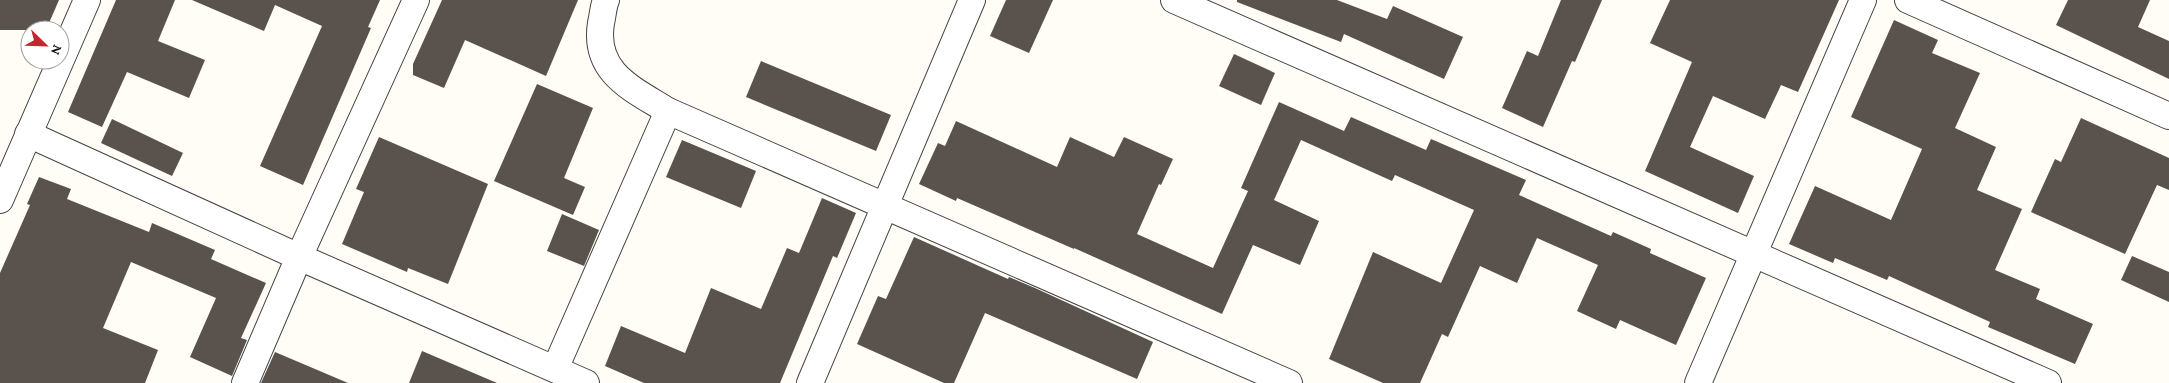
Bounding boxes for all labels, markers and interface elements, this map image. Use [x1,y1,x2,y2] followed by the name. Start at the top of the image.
[20,20,70,70] north arrow
[48,43,66,58] text: N

